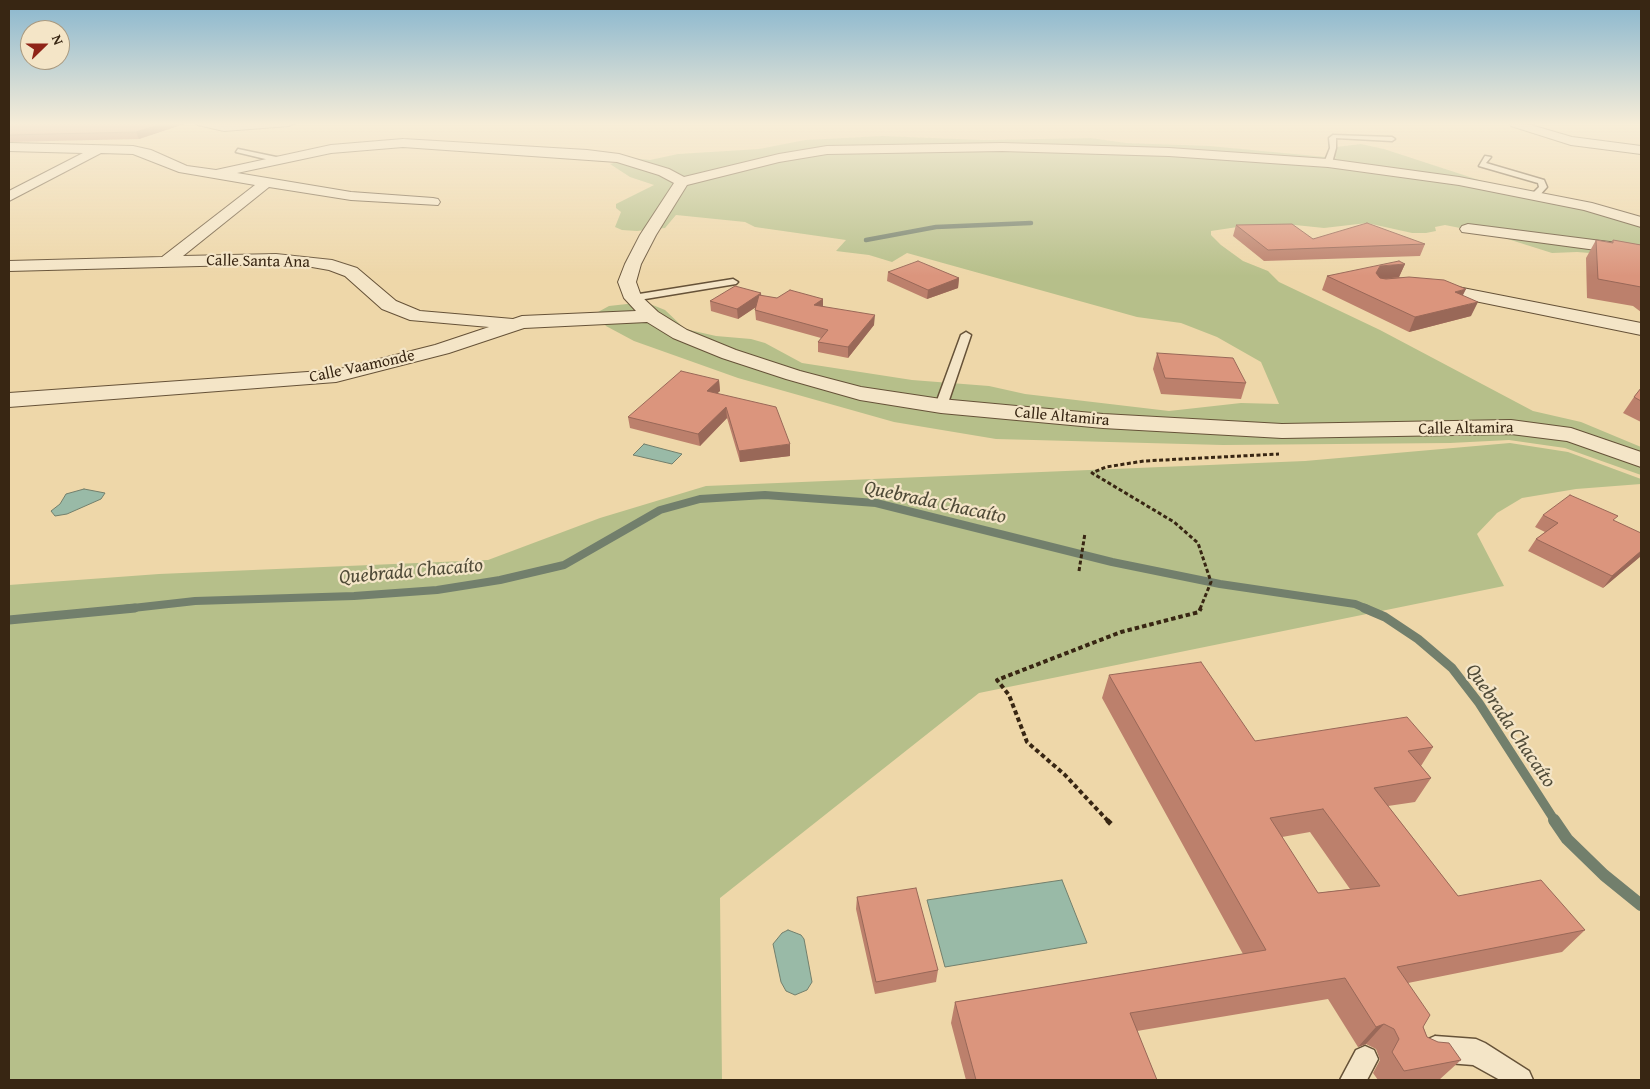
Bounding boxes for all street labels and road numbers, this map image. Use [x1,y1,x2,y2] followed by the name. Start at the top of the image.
[206,251,310,273] street label: Calle Santa Ana
[308,346,416,388] street label: Calle Vaamonde
[1014,403,1110,431] street label: Calle Altamira
[1418,419,1514,439] street label: Calle Altamira

